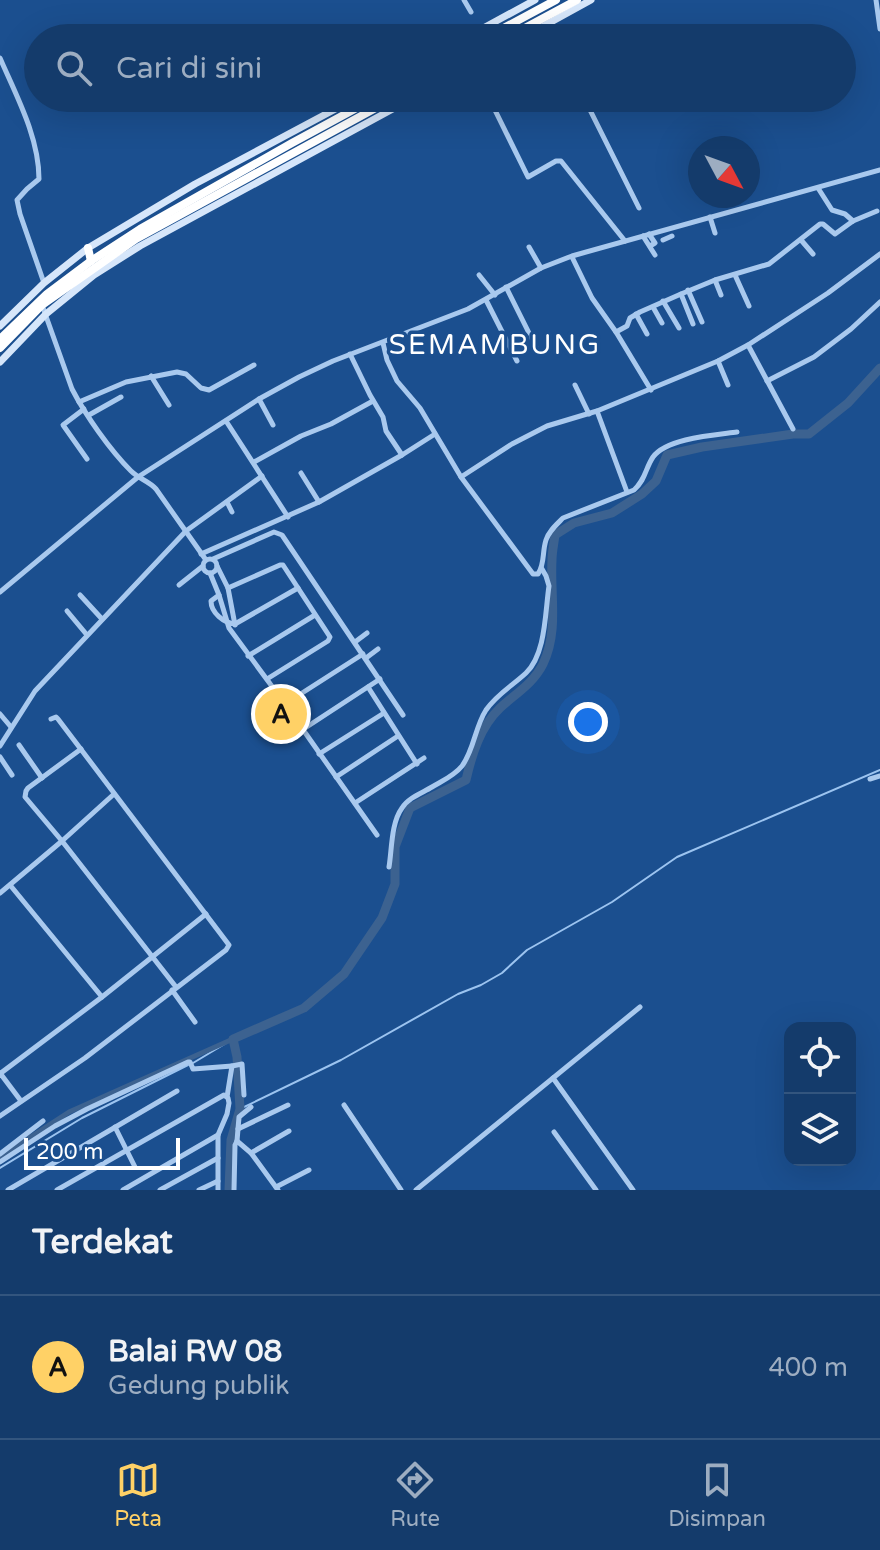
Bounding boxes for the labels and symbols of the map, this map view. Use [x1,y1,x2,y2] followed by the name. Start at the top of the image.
[688,136,760,208] north arrow
[389,328,601,362] district label: SEMAMBUNG
[255,684,307,744] pin: A
[568,702,608,742] your location
[24,1134,180,1170] scale bar

